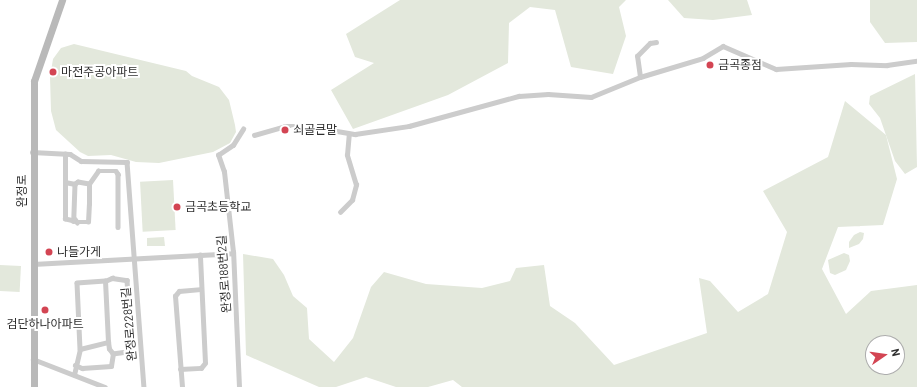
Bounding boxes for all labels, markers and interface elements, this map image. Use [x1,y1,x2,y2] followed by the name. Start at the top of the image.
[718,58,762,72] place label: 금곡종점
[705,60,715,70] marker: 금곡종점
[61,65,138,79] place label: 마전주공아파트
[48,67,58,77] marker: 마전주공아파트
[293,123,337,137] place label: 쇠골큰말
[280,125,290,135] marker: 쇠골큰말
[15,174,29,208] street label: 완정로
[185,200,251,214] place label: 금곡초등학교
[172,202,182,212] marker: 금곡초등학교
[214,234,234,314] street label: 완정로188번2길
[57,245,101,259] place label: 나들가게
[44,247,54,257] marker: 나들가게
[119,286,139,362] street label: 완정로228번길
[40,305,50,315] marker: 검단하나아파트
[6,317,84,331] place label: 검단하나아파트
[865,335,905,375] north arrow
[889,347,903,357] text: N

